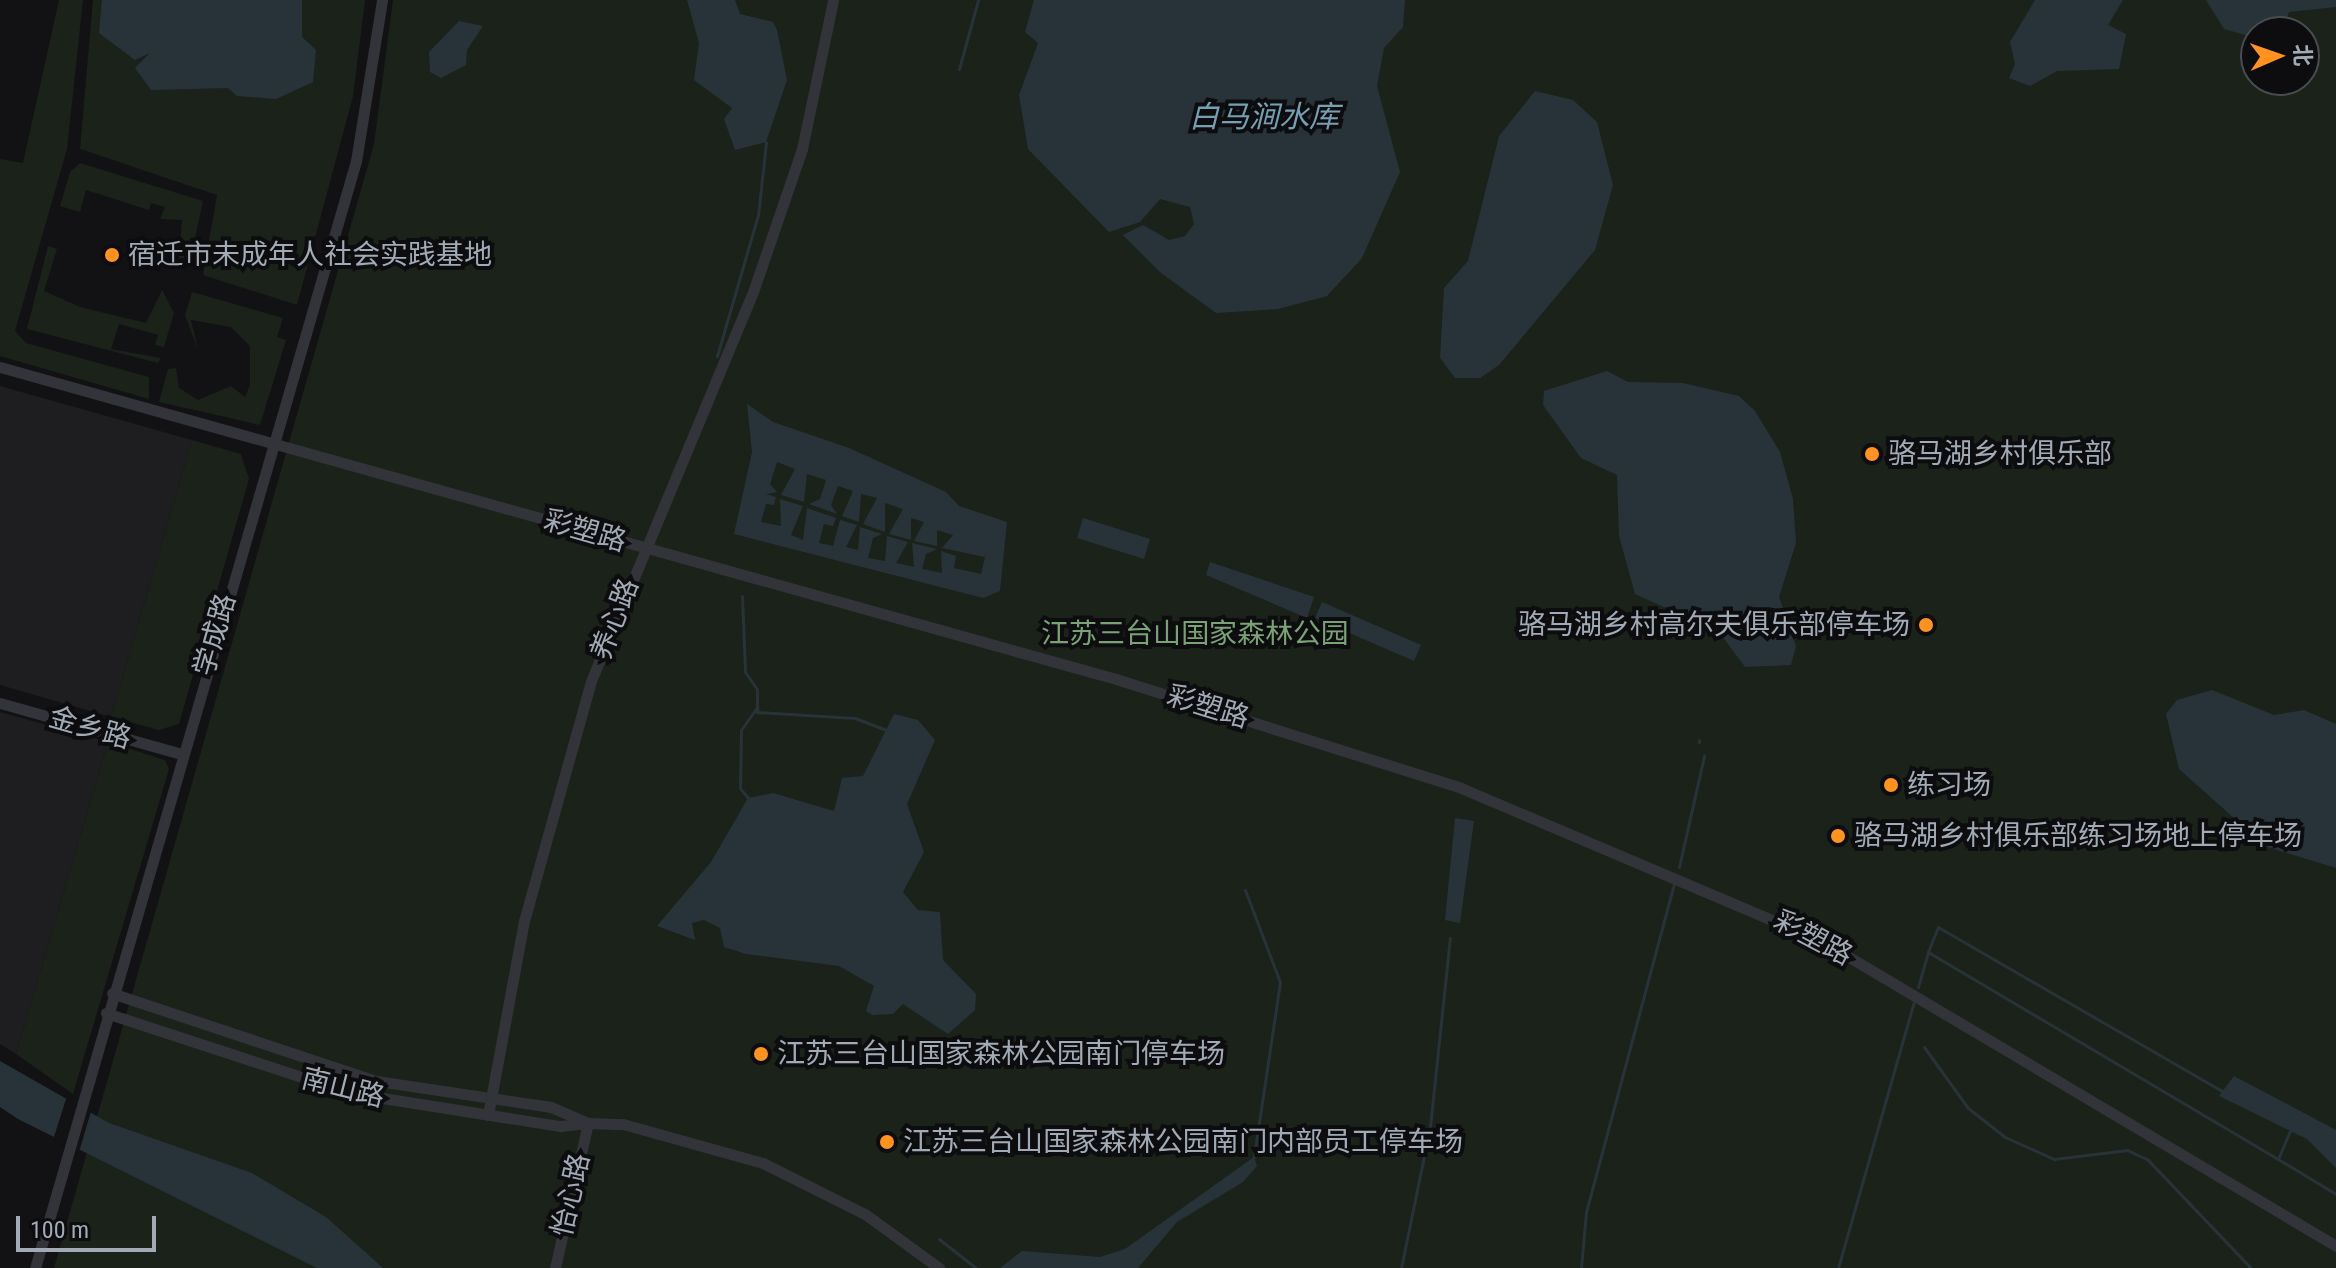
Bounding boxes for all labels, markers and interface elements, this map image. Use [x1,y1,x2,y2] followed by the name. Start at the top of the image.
[2240,16,2320,96] north arrow
[2290,44,2315,67] text: 北
[1189,99,1339,135] water label: 白马涧水库
[128,238,492,272] place label: 宿迁市未成年人社会实践基地
[103,246,121,264] marker: 宿迁市未成年人社会实践基地
[1888,437,2112,471] place label: 骆马湖乡村俱乐部
[1863,445,1881,463] marker: 骆马湖乡村俱乐部
[540,503,630,559] street label: 彩塑路
[584,574,646,664] street label: 养心路
[187,590,243,680] street label: 学成路
[1518,608,1910,642] place label: 骆马湖乡村高尔夫俱乐部停车场
[1917,616,1935,634] marker: 骆马湖乡村高尔夫俱乐部停车场
[1041,617,1349,651] park label: 江苏三台山国家森林公园
[1163,679,1253,735] street label: 彩塑路
[45,700,135,756] street label: 金乡路
[1907,768,1991,802] place label: 练习场
[1882,776,1900,794] marker: 练习场
[1854,819,2302,853] place label: 骆马湖乡村俱乐部练习场地上停车场
[1829,827,1847,845] marker: 骆马湖乡村俱乐部练习场地上停车场
[1768,903,1858,973] street label: 彩塑路
[777,1037,1225,1071] place label: 江苏三台山国家森林公园南门停车场
[752,1045,770,1063] marker: 江苏三台山国家森林公园南门停车场
[298,1062,388,1114] street label: 南山路
[903,1125,1463,1159] place label: 江苏三台山国家森林公园南门内部员工停车场
[878,1133,896,1151] marker: 江苏三台山国家森林公园南门内部员工停车场
[545,1150,597,1240] street label: 怡心路
[20,1200,160,1250] scale bar
[30,1216,89,1244] text: 100 m

